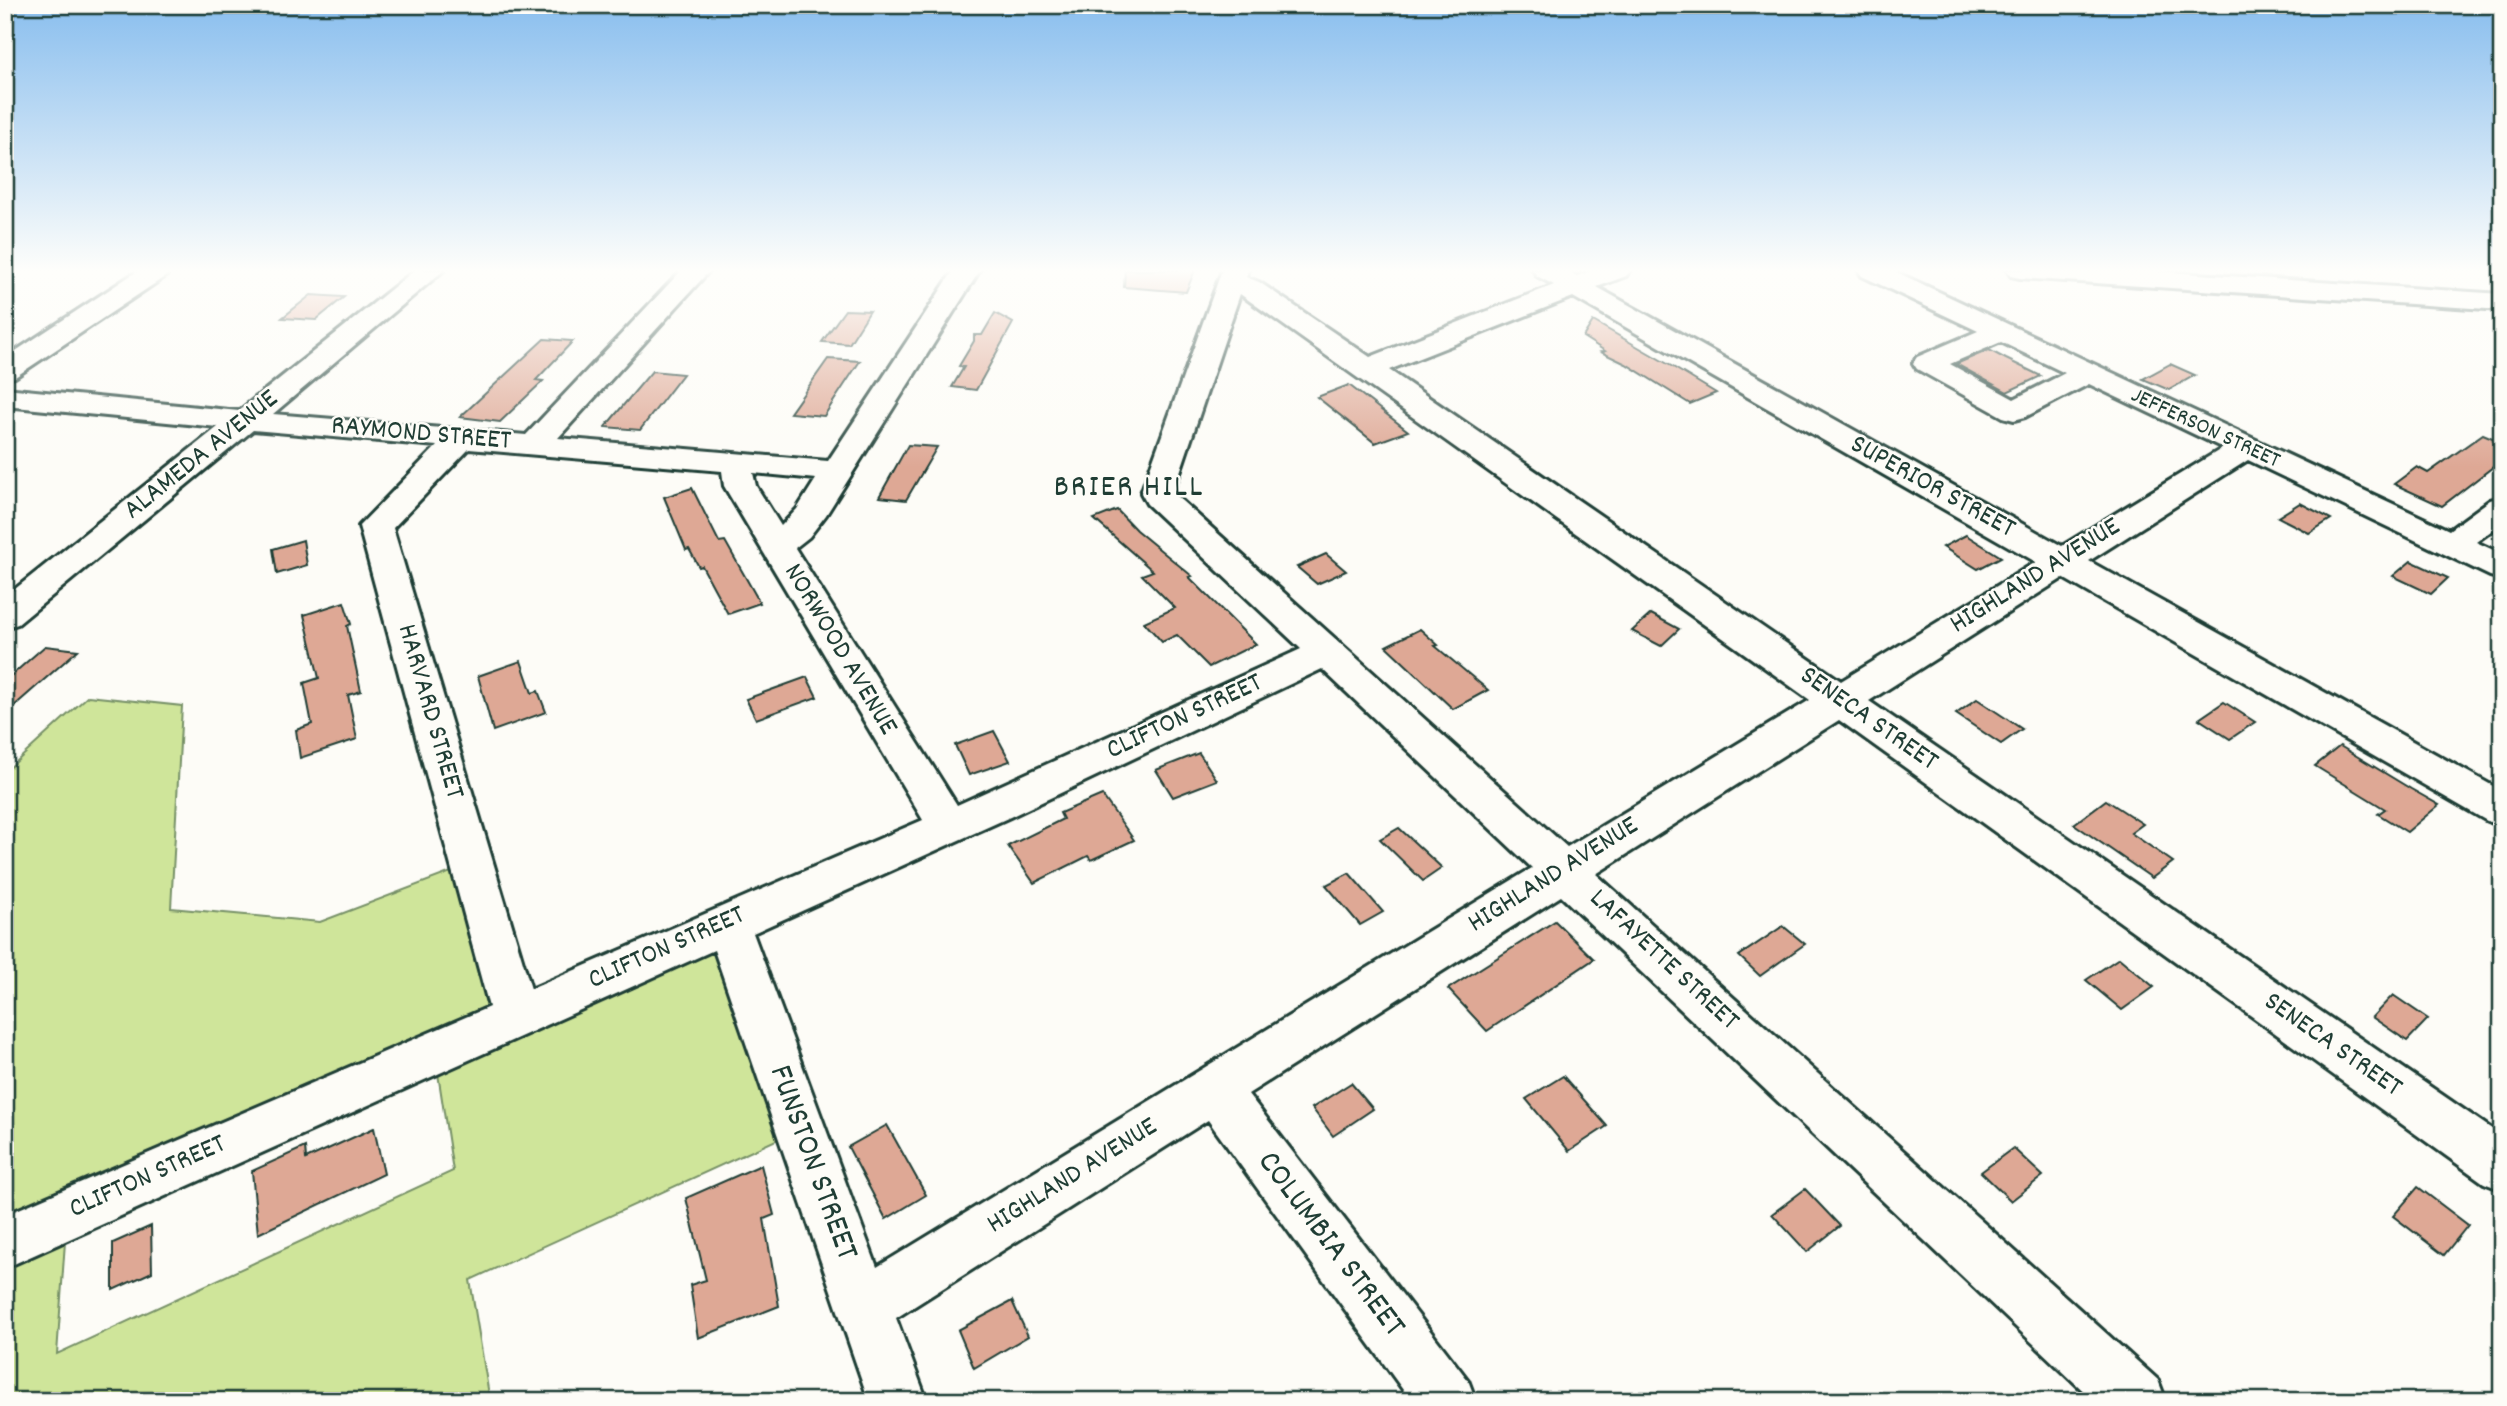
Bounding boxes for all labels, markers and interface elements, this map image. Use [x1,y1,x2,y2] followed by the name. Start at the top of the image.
[2125,380,2285,478] street label: JEFFERSON STREET
[116,381,288,531] street label: ALAMEDA AVENUE
[330,407,512,463] street label: RAYMOND STREET
[1842,426,2022,550] street label: SUPERIOR STREET
[1054,466,1204,512] district label: BRIER HILL
[1943,508,2129,645] street label: HIGHLAND AVENUE
[772,557,906,744] street label: NORWOOD AVENUE
[385,620,473,804] street label: HARVARD STREET
[1791,657,1945,783] street label: SENECA STREET
[1101,664,1269,772] street label: CLIFTON STREET
[1461,807,1647,944] street label: HIGHLAND AVENUE
[1579,881,1747,1041] street label: LAFAYETTE STREET
[582,897,752,1001] street label: CLIFTON STREET
[2255,983,2409,1109] street label: SENECA STREET
[755,1059,869,1267] street label: FUNSTON STREET
[980,1108,1166,1245] street label: HIGHLAND AVENUE
[63,1126,233,1230] street label: CLIFTON STREET
[1244,1142,1416,1348] street label: COLUMBIA STREET

